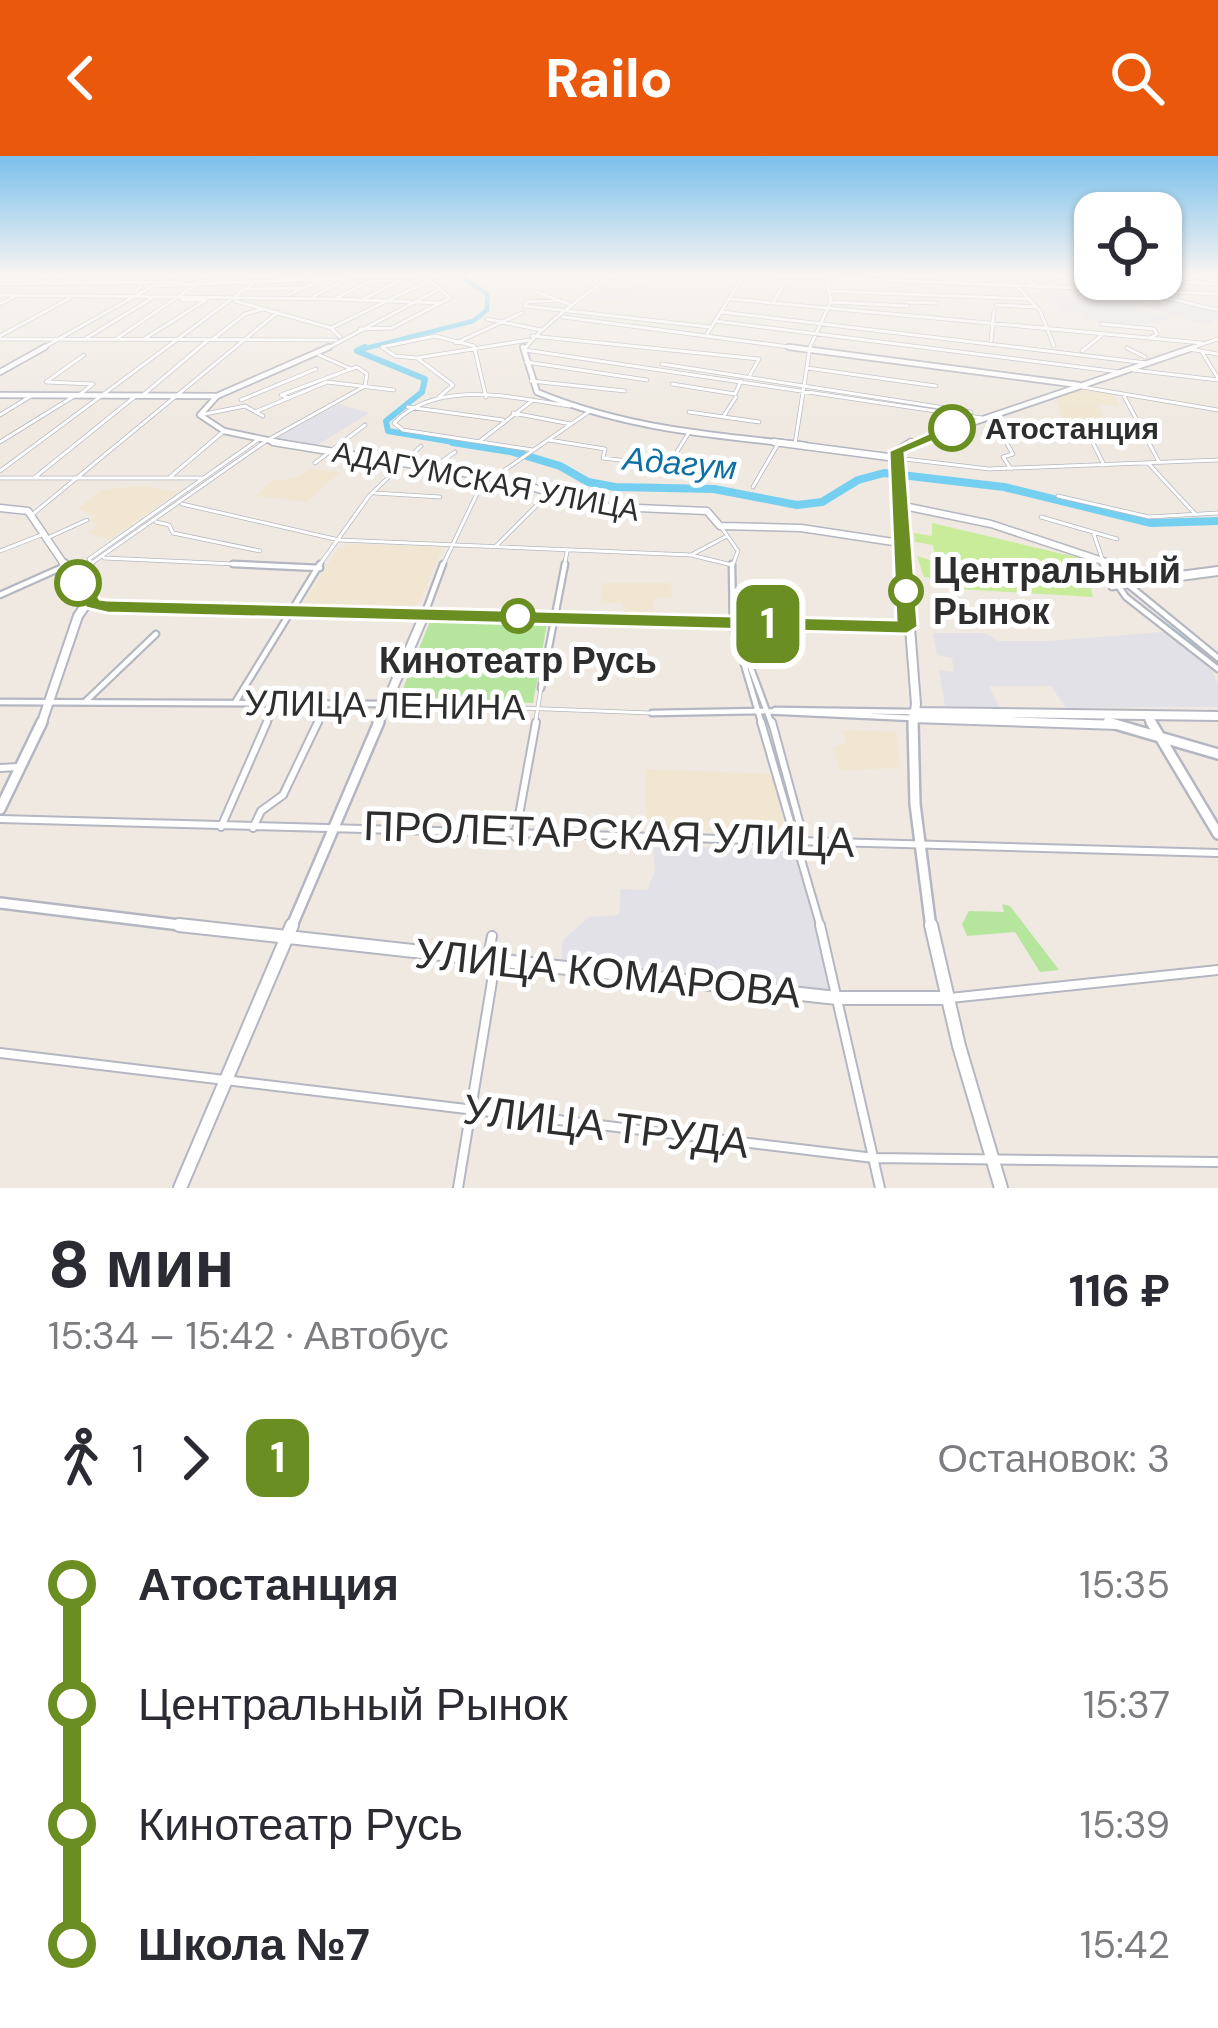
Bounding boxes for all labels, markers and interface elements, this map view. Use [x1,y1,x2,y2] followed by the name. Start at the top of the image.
[545,43,673,114] text: Railo
[48,45,114,111] icon: back
[1104,45,1170,111] icon: search
[1074,192,1182,300] map controls
[1074,192,1182,300] button: locate
[930,406,974,450] marker: Атостанция
[985,409,1159,448] place label: Атостанция
[329,432,643,530] street label: АДАГУМСКАЯ УЛИЦА
[619,436,739,489] water label: Адагум
[933,547,1181,635] place label: Центральный Рынок
[56,561,100,605] unlabelled marker
[890,575,922,607] marker: Центральный Рынок
[729,585,807,663] line badge: 1
[760,596,776,651] text: 1
[502,600,534,632] marker: Кинотеатр Русь
[379,637,657,684] place label: Кинотеатр Русь
[244,679,526,731] street label: УЛИЦА ЛЕНИНА
[363,798,855,870] street label: ПРОЛЕТАРСКАЯ УЛИЦА
[413,925,803,1021] street label: УЛИЦА КОМАРОВА
[460,1081,752,1171] street label: УЛИЦА ТРУДА
[48,1222,234,1307] text: 8 мин
[1069,1261,1170,1320] text: 116 ₽
[48,1310,449,1361] text: 15:34 – 15:42 · Автобус
[48,1425,114,1491] icon: walk
[162,1425,228,1491] icon: forward
[270,1430,285,1485] text: 1
[132,1433,144,1484] text: 1
[937,1433,1170,1484] text: Остановок: 3
[138,1555,399,1614] text: Атостанция
[1079,1559,1170,1610] text: 15:35
[138,1675,568,1734] text: Центральный Рынок
[1083,1679,1170,1730] text: 15:37
[138,1795,463,1854] text: Кинотеатр Русь
[1080,1799,1170,1850] text: 15:39
[138,1915,370,1974] text: Школа №7
[1080,1919,1170,1970] text: 15:42

